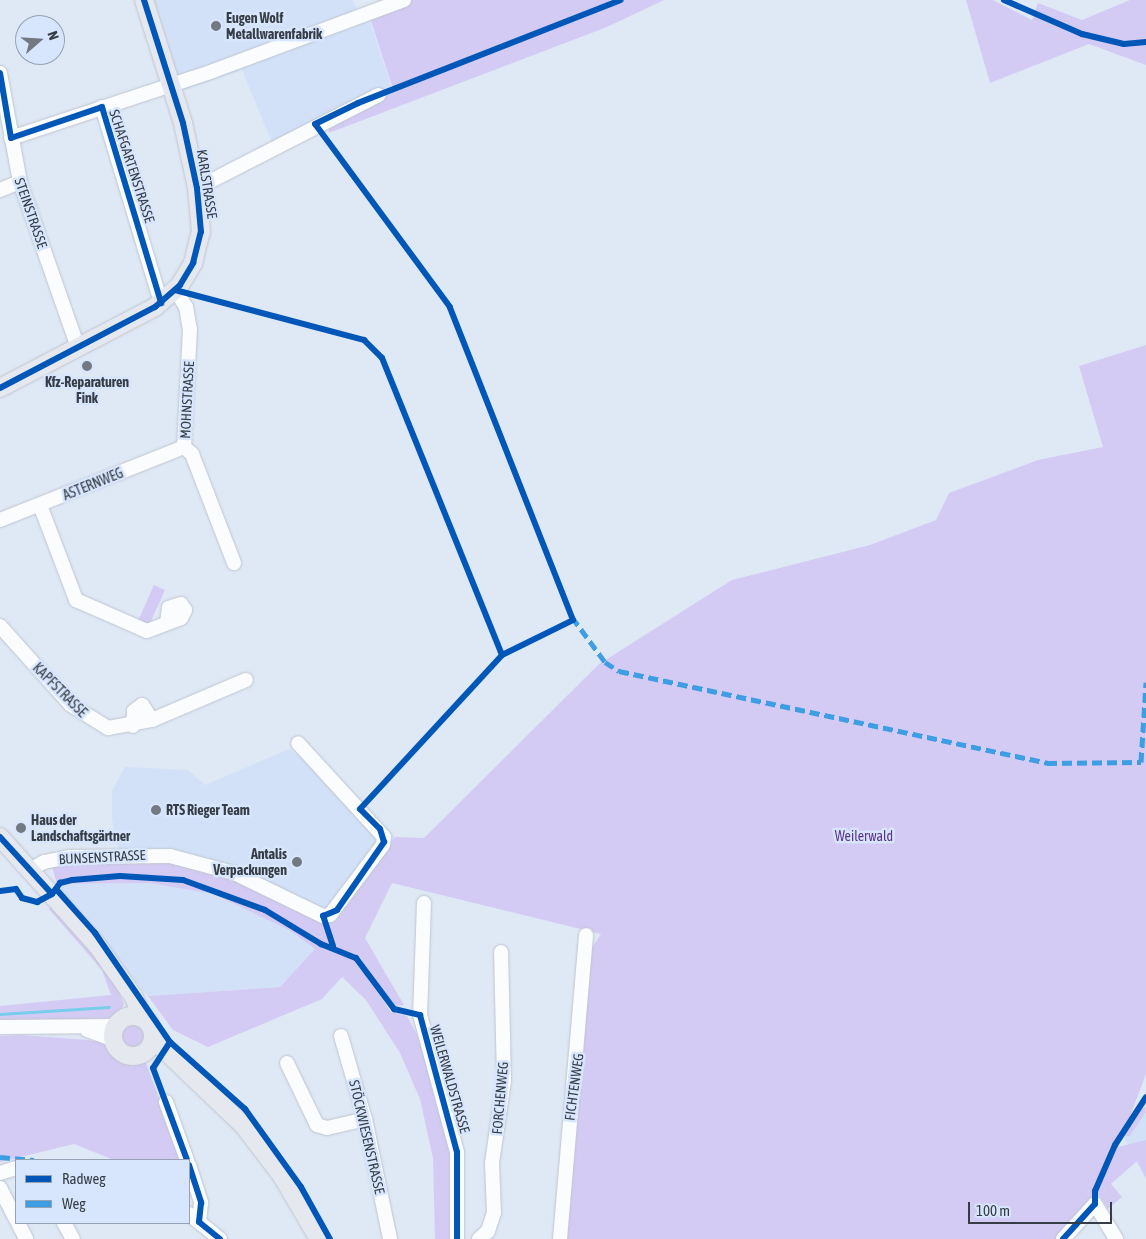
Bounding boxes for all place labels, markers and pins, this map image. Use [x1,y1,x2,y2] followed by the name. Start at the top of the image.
[226,10,322,42] place label: Eugen Wolf Metallwarenfabrik
[210,20,222,32] marker: Eugen Wolf Metallwarenfabrik
[81,360,93,372] marker: Kfz-Reparaturen Fink
[45,374,129,407] place label: Kfz-Reparaturen Fink
[166,802,250,818] place label: RTS Rieger Team
[150,804,162,816] marker: RTS Rieger Team
[31,812,130,844] place label: Haus der Landschaftsgärtner
[15,822,27,834] marker: Haus der Landschaftsgärtner
[213,846,287,879] place label: Antalis Verpackungen
[291,856,303,868] marker: Antalis Verpackungen

